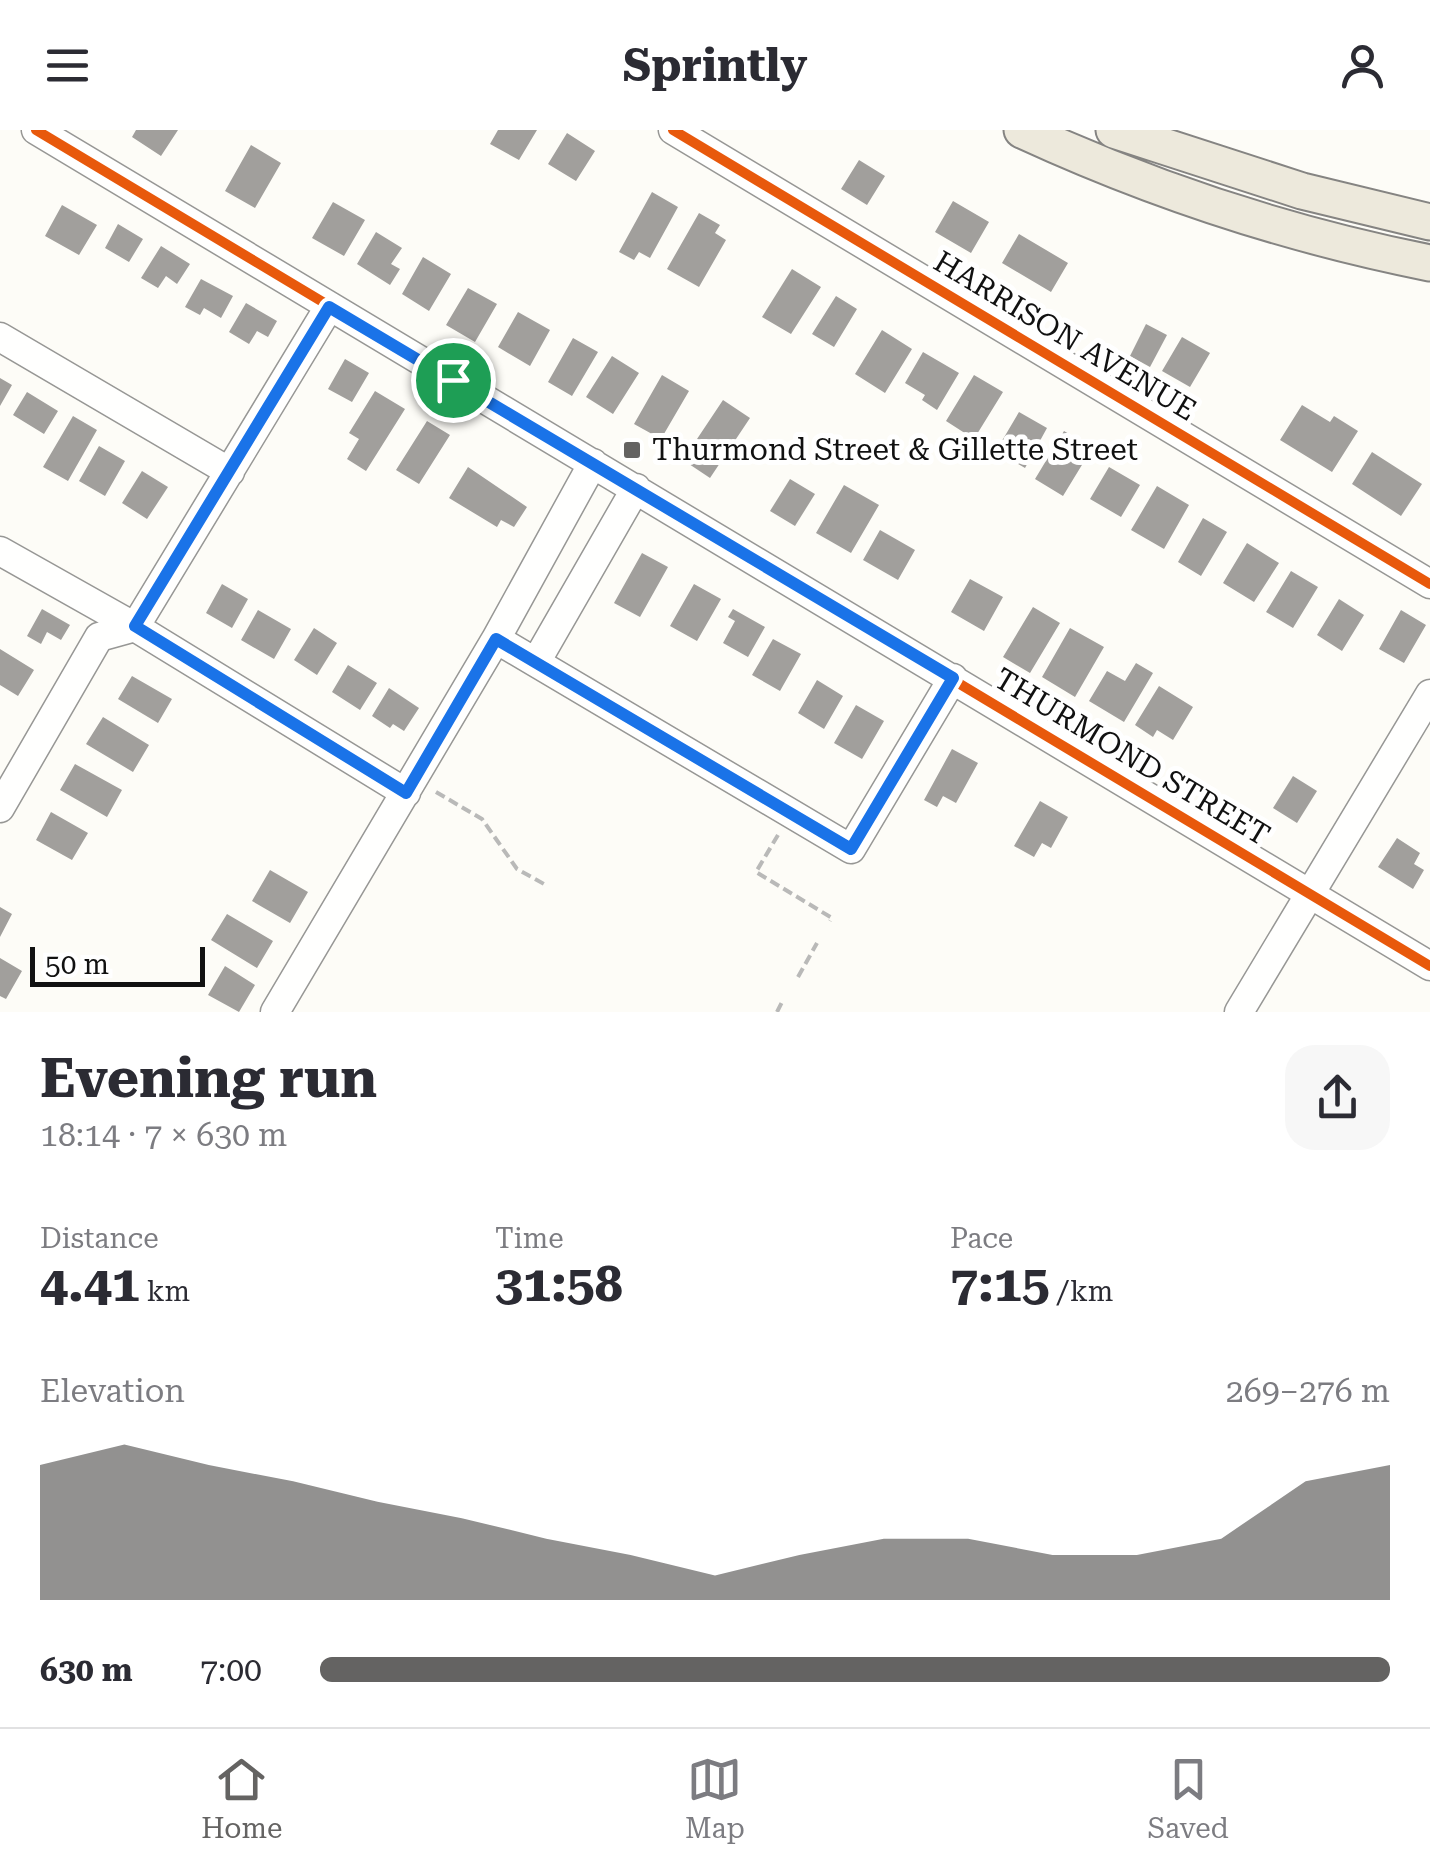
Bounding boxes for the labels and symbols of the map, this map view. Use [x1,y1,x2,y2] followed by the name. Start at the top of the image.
[928,243,1203,428] street label: HARRISON AVENUE
[411,338,496,423] pin
[652,432,1138,467] place label: Thurmond Street & Gillette Street
[621,439,643,461] marker: Thurmond Street & Gillette Street
[988,661,1276,853] street label: THURMOND STREET
[30,942,205,986] scale bar

